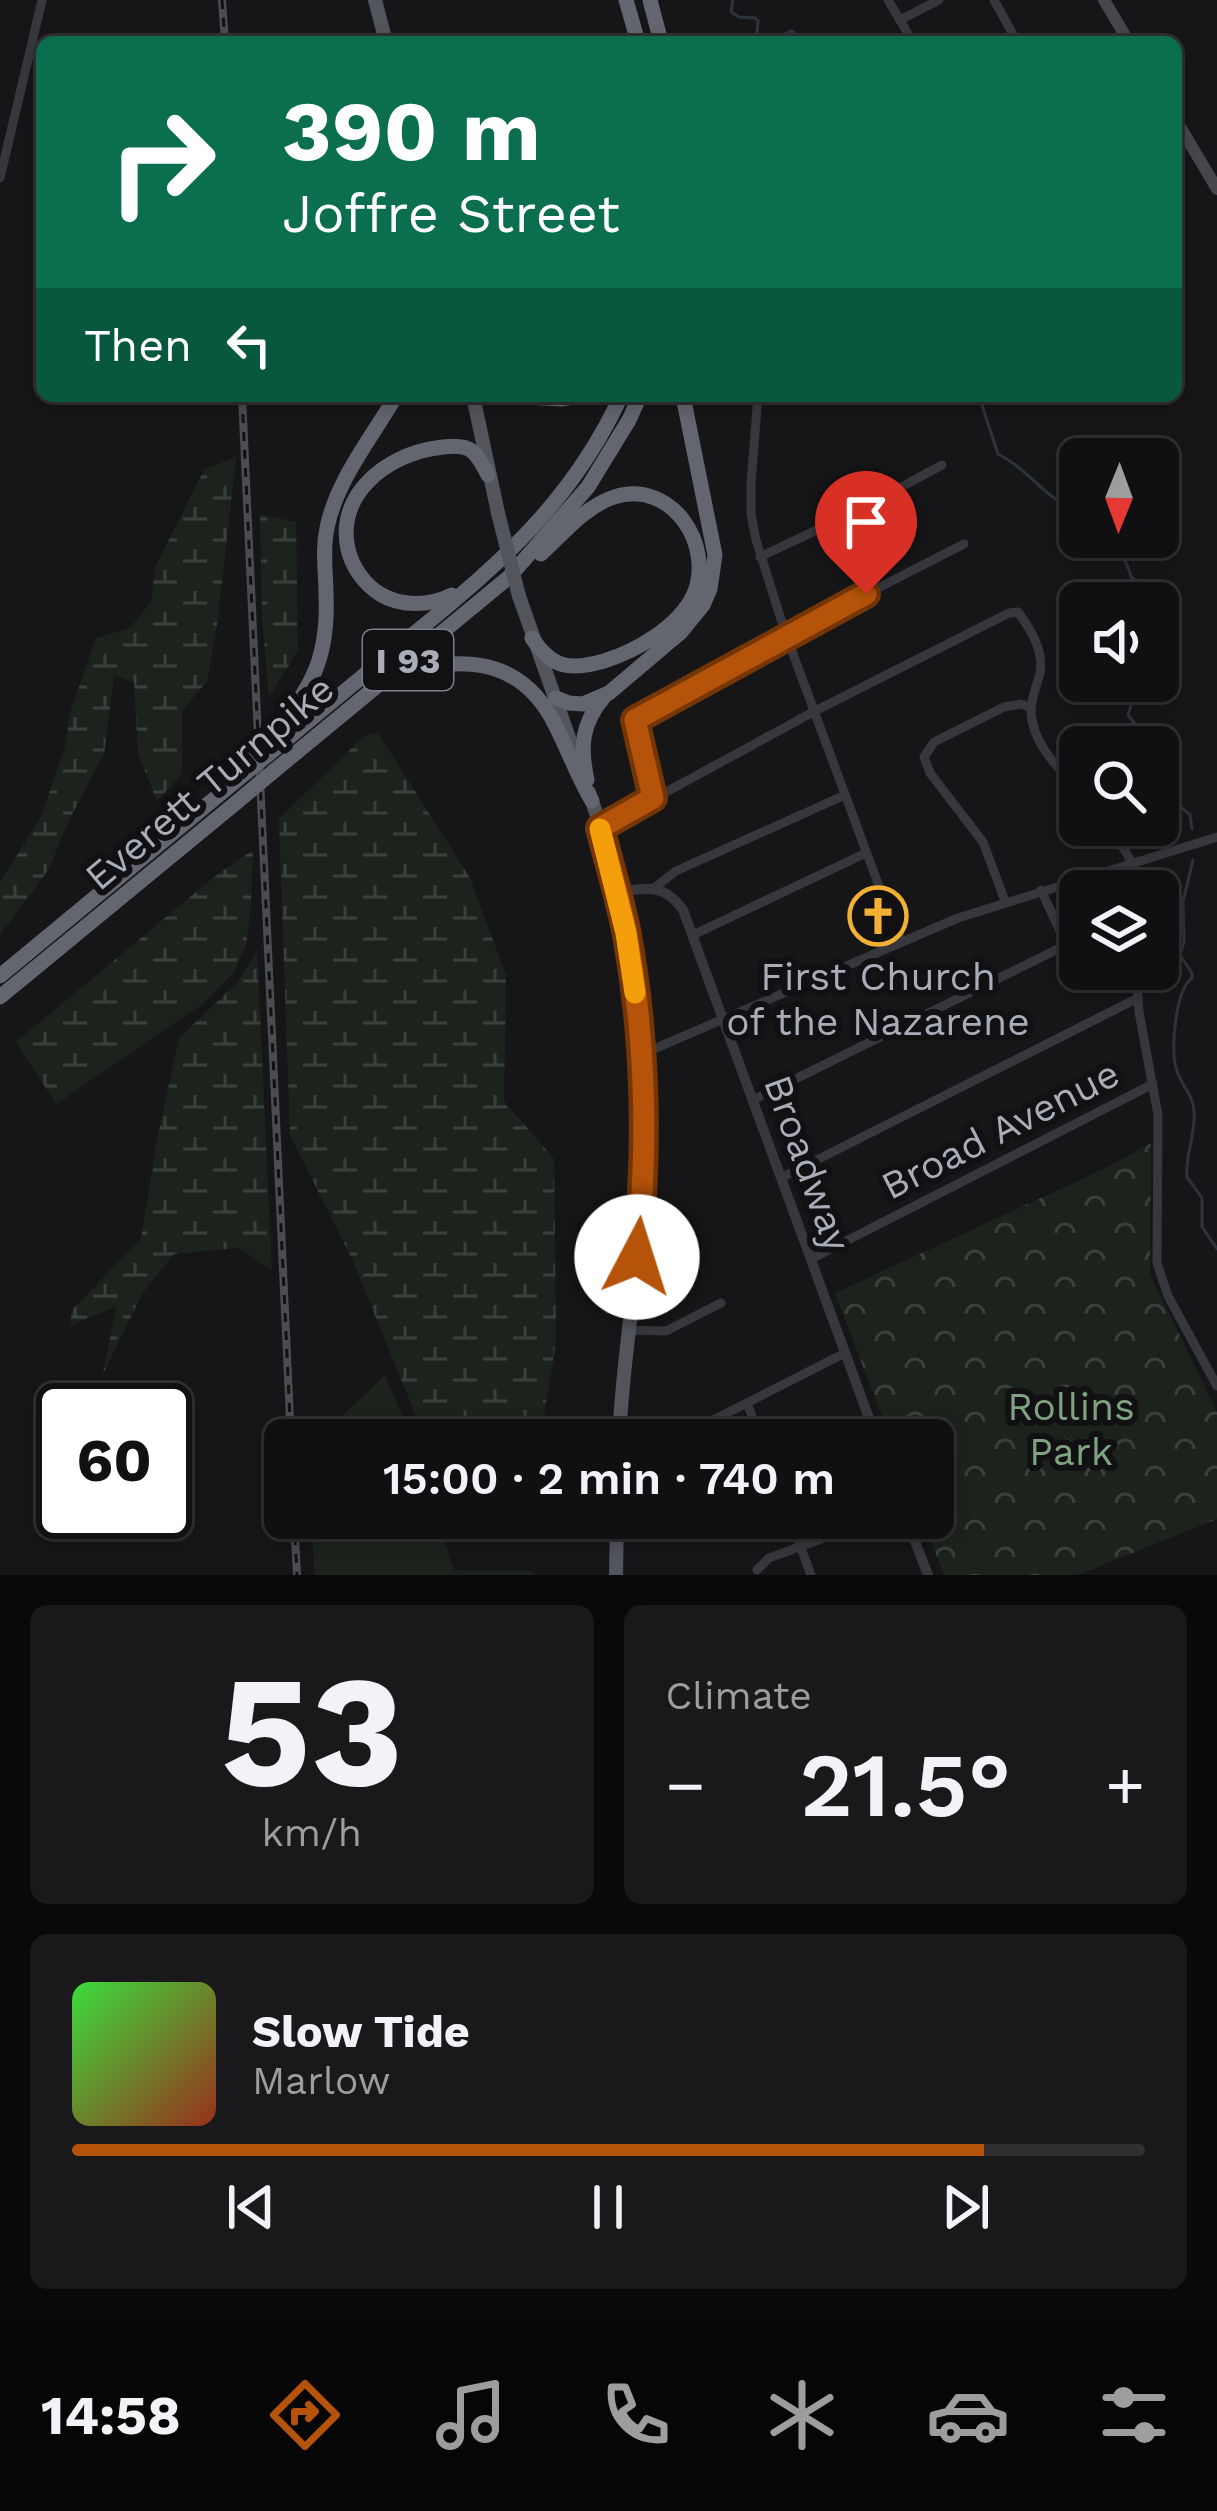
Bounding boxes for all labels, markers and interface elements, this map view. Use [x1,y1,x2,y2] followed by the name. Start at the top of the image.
[282,82,541,180] text: 390 m
[84,84,240,240] icon: right
[282,182,620,245] text: Joffre Street
[216,312,282,378] icon: left
[84,319,192,372] text: Then
[1059,438,1179,558] north arrow
[1059,438,1179,990] map controls
[815,471,917,594] pin
[833,489,899,555] icon: arrive
[1059,582,1179,702] button: sound
[363,630,453,690] road number: I 93
[76,666,342,899] street label: Everett Turnpike
[1059,726,1179,846] button: search
[1059,870,1179,990] button: layers
[847,885,909,947] church icon: First Church of the Nazarene
[726,954,1030,1044] place label: First Church of the Nazarene
[874,1050,1126,1209] street label: Broad Avenue
[755,1069,860,1257] street label: Broadway
[574,1194,700,1320] position arrow
[36,1383,192,1539] speed limit sign: 60
[1007,1384,1135,1474] park label: Rollins Park
[383,1452,835,1505] text: 15:00 · 2 min · 740 m
[220,1640,403,1823] text: 53
[666,1673,812,1718] text: Climate
[799,1732,1011,1838] text: 21.5°
[666,1747,705,1824] text: −
[1105,1747,1145,1824] text: +
[262,1810,362,1855] text: km/h
[252,2005,470,2058] text: Slow Tide
[252,2058,390,2103] text: Marlow
[218,2174,284,2240] icon: previous
[575,2174,641,2240] icon: pause
[933,2174,999,2240] icon: next
[263,2373,347,2457] icon: directions
[429,2373,513,2457] icon: music
[594,2373,678,2457] icon: phone
[760,2373,844,2457] icon: climate
[926,2373,1010,2457] icon: car
[1092,2373,1176,2457] icon: filters
[41,2384,181,2447] text: 14:58

